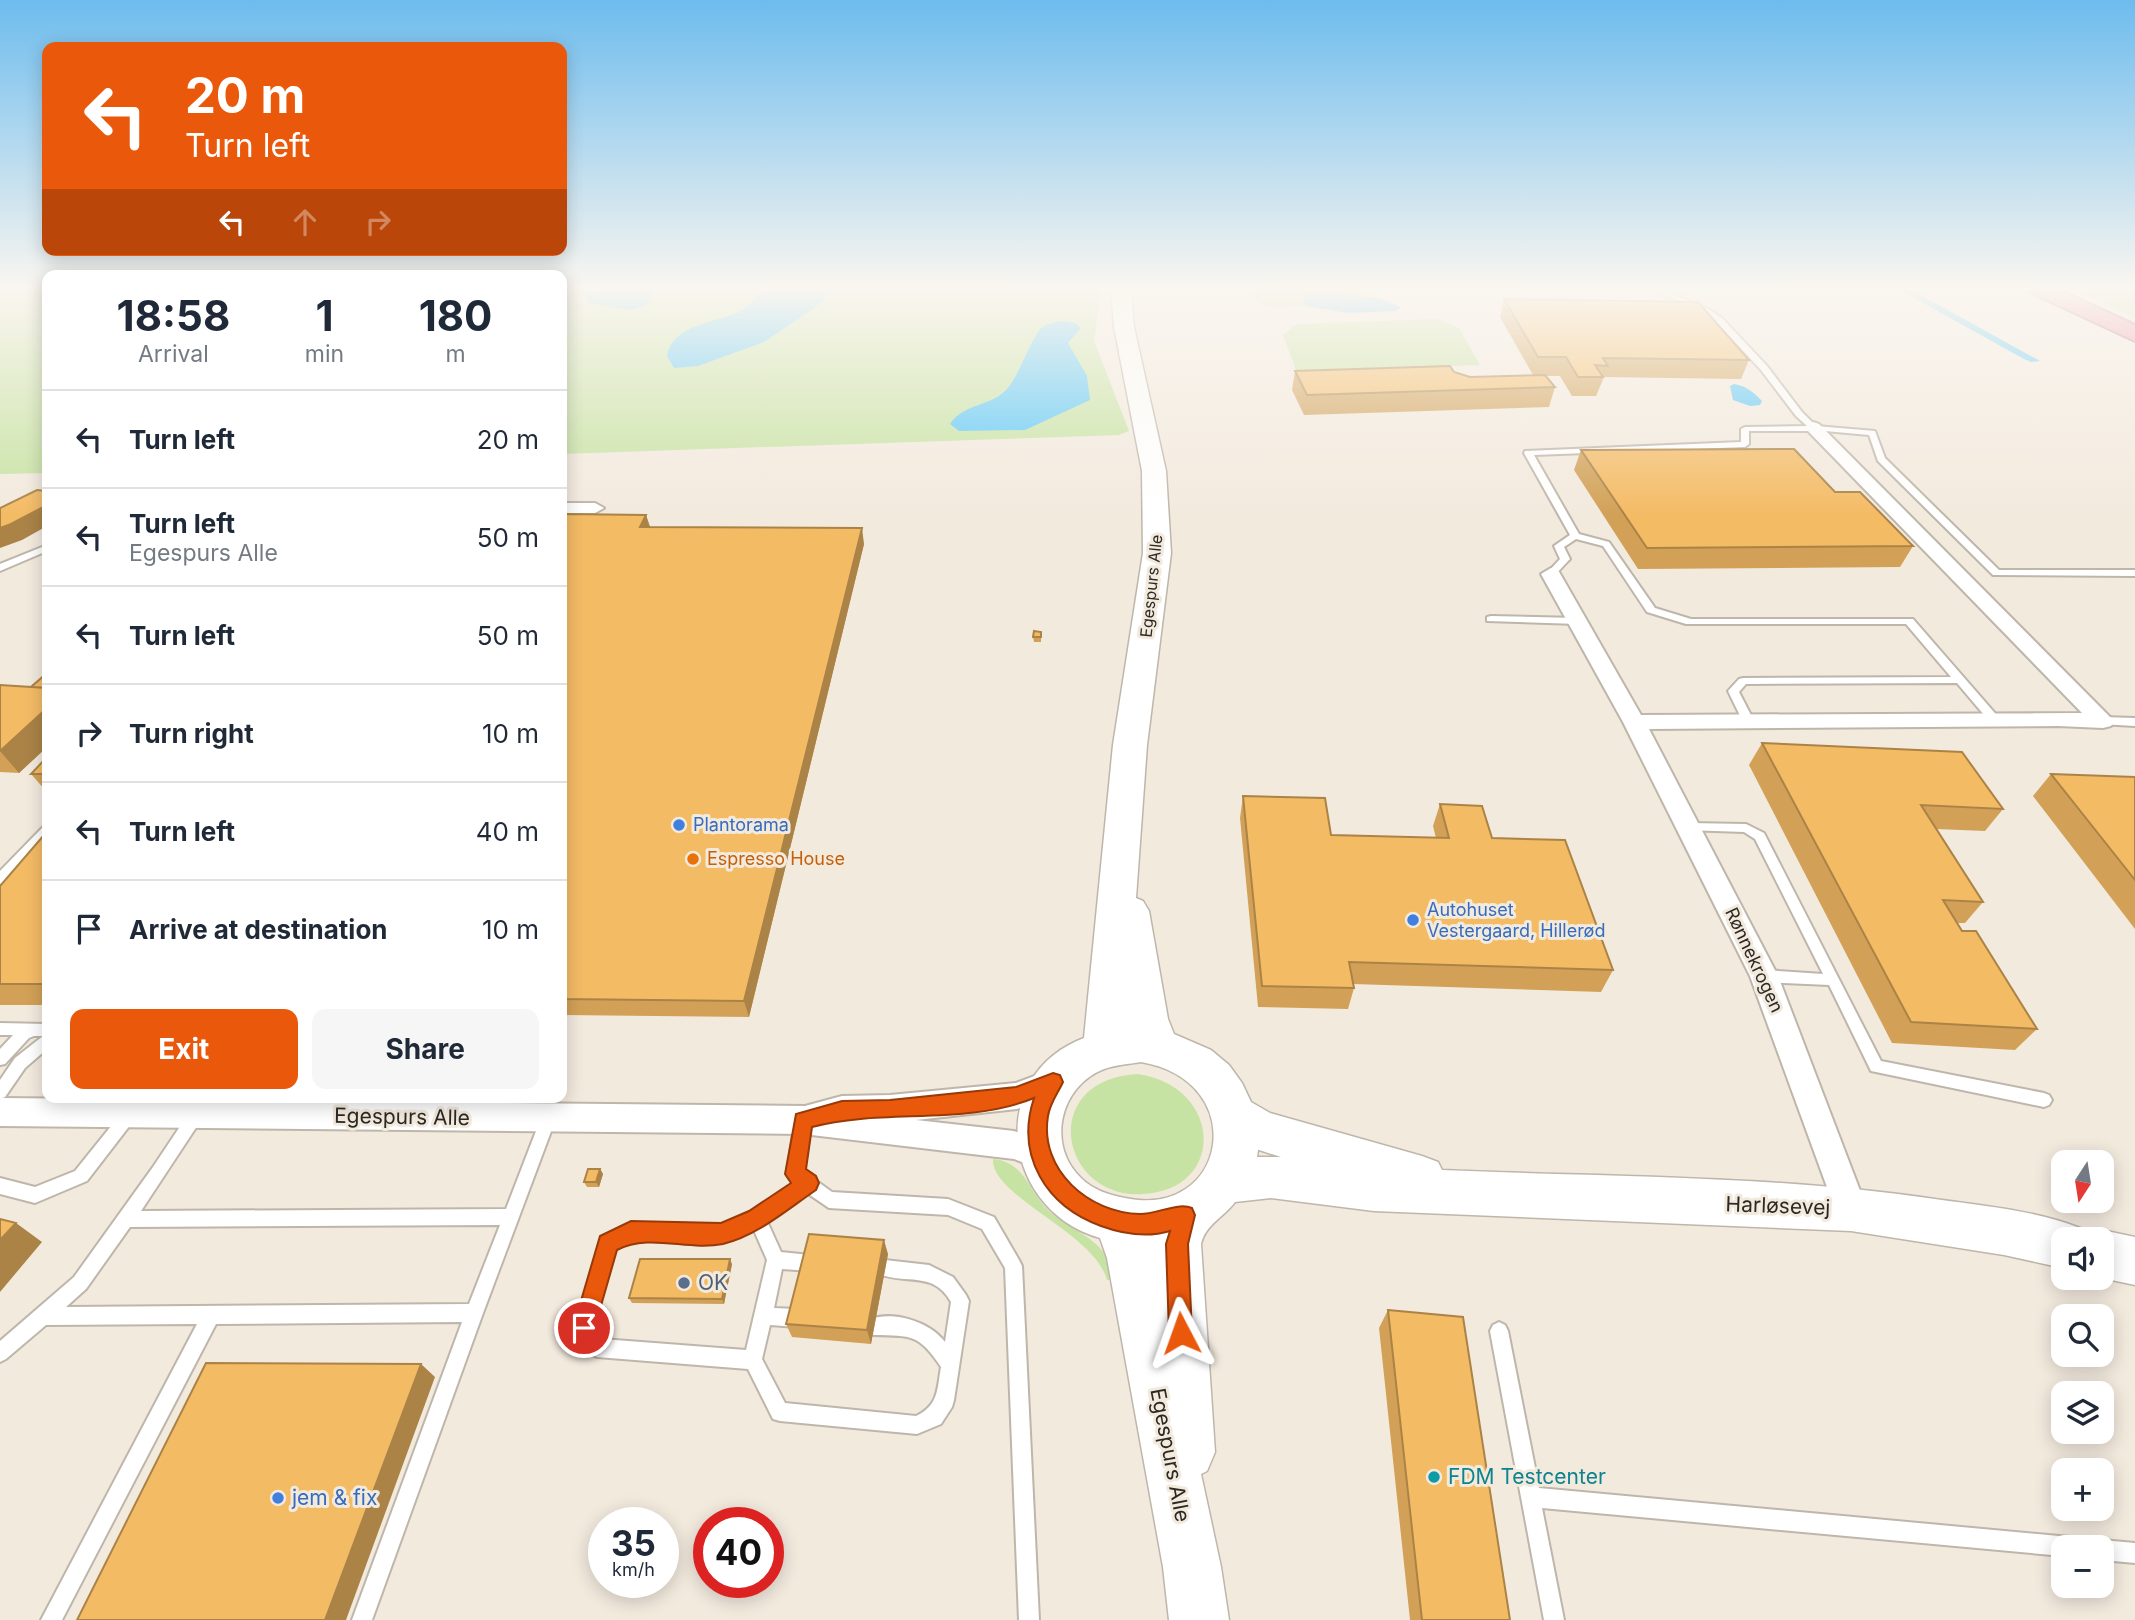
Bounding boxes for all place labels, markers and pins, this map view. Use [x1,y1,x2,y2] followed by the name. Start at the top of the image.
[693,814,789,835] place label: Plantorama
[671,817,687,833] marker: Plantorama
[707,848,845,869] place label: Espresso House
[685,851,701,867] marker: Espresso House
[1427,899,1605,941] place label: Autohuset Vestergaard, Hillerød
[1405,912,1421,928] marker: Autohuset Vestergaard, Hillerød
[698,1270,728,1295] place label: OK
[676,1275,692,1291] marker: OK
[554,1298,614,1358] pin
[1448,1464,1606,1489] place label: FDM Testcenter
[1426,1469,1442,1485] marker: FDM Testcenter
[291,1485,377,1510] place label: jem & fix
[270,1490,286,1506] marker: jem & fix

